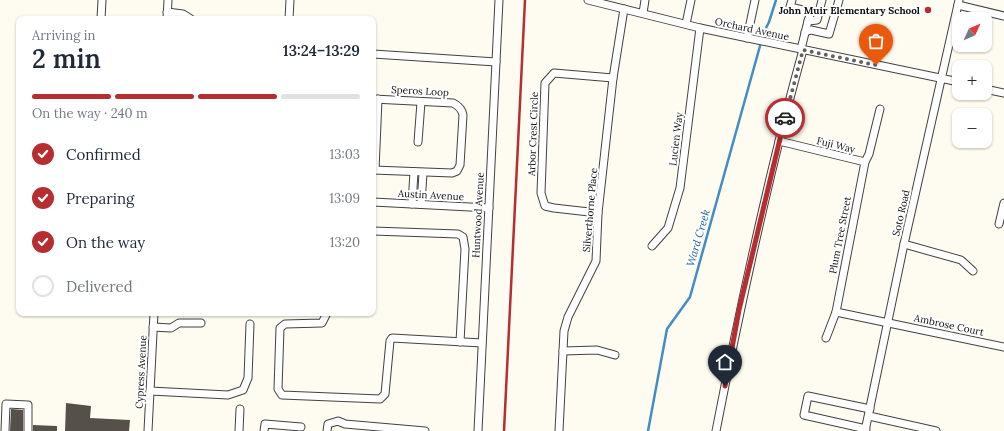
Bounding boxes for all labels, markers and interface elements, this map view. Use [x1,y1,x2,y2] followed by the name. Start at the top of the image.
[779,4,920,17] place label: John Muir Elementary School
[923,5,933,15] marker: John Muir Elementary School
[952,12,992,52] north arrow
[952,12,992,148] map controls
[714,15,791,43] street label: Orchard Avenue
[859,24,893,65] pin
[32,27,95,44] text: Arriving in
[865,30,887,52] icon: bag
[283,41,360,60] text: 13:24–13:29
[32,42,101,75] text: 2 min
[952,60,992,100] button: +
[391,83,449,99] street label: Speros Loop
[525,91,541,177] street label: Arbor Crest Circle
[765,98,805,138] courier
[32,105,148,122] text: On the way · 240 m
[774,107,796,129] icon: car
[952,108,992,148] button: −
[666,111,686,167] street label: Lucien Way
[815,134,857,156] street label: Fuji Way
[32,143,54,165] icon: check
[66,145,141,164] text: Confirmed
[329,146,360,163] text: 13:03
[580,167,600,253] street label: Silverthorne Place
[469,171,487,258] street label: Huntwood Avenue
[32,187,54,209] icon: check
[397,187,465,203] street label: Austin Avenue
[66,189,134,208] text: Preparing
[889,189,913,237] street label: Soto Road
[329,190,360,207] text: 13:09
[826,195,854,275] street label: Plum Tree Street
[683,208,713,268] water label: Ward Creek
[32,231,54,253] icon: check
[66,233,145,252] text: On the way
[330,234,360,251] text: 13:20
[66,277,133,296] text: Delivered
[912,311,985,339] street label: Ambrose Court
[133,334,149,409] street label: Cypress Avenue
[708,345,742,386] pin
[714,351,736,373] icon: home

